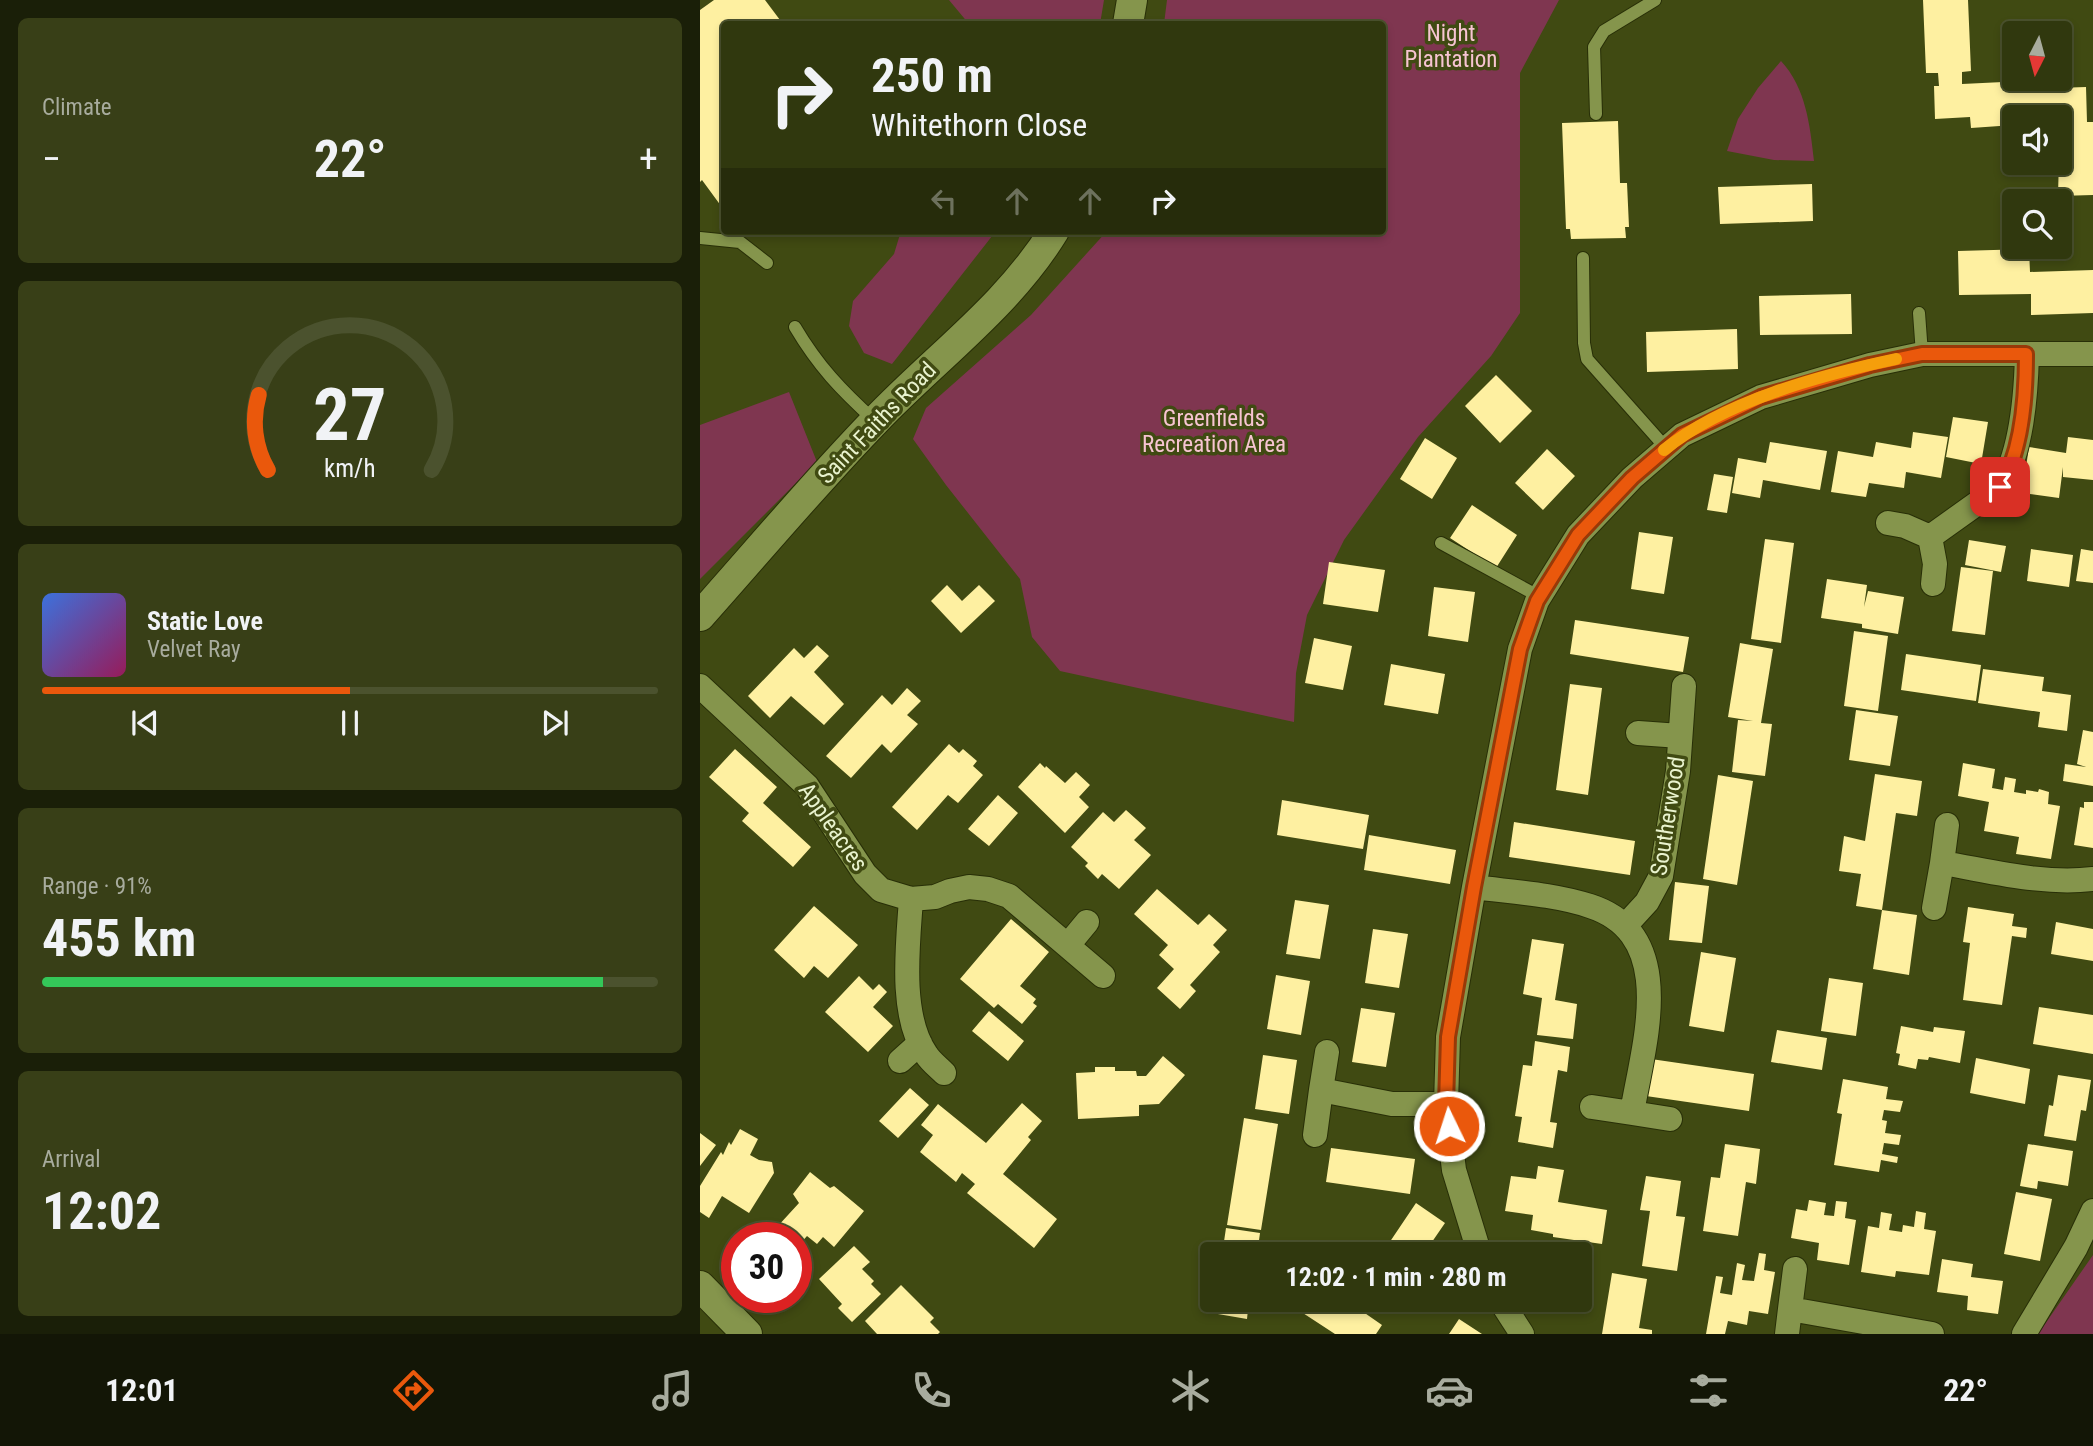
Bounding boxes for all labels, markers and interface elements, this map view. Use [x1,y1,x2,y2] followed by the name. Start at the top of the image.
[1405,20,1497,73] park label: Night Plantation
[2002,21,2072,91] north arrow
[2002,21,2072,259] map controls
[871,47,993,104] text: 250 m
[756,49,847,140] icon: right
[42,94,112,121] text: Climate
[2002,105,2072,175] button: sound
[871,106,1087,144] text: Whitethorn Close
[314,129,386,190] text: 22°
[42,137,61,181] text: −
[639,137,658,181] text: +
[925,182,963,220] icon: left
[998,182,1036,220] icon: ahead
[1071,182,1109,220] icon: ahead
[1144,182,1182,220] icon: right
[2002,189,2072,259] button: search
[812,357,942,489] street label: Saint Faiths Road
[313,372,387,458] text: 27
[1142,405,1286,458] park label: Greenfields Recreation Area
[324,454,376,483] text: km/h
[1970,457,2030,517] pin
[1981,468,2019,506] icon: arrive
[147,606,263,636] text: Static Love
[147,636,241,663] text: Velvet Ray
[126,704,164,742] icon: previous
[331,704,369,742] icon: pause
[536,704,574,742] icon: next
[1645,755,1691,877] street label: Southerwood
[793,778,873,876] street label: Appleacres
[42,873,152,900] text: Range · 91%
[42,908,196,969] text: 455 km
[1412,1089,1486,1163] position arrow
[42,1146,101,1173] text: Arrival
[42,1181,161,1242] text: 12:02
[721,1222,812,1313] speed limit sign: 30
[1286,1262,1506,1292] text: 12:02 · 1 min · 280 m
[389,1366,438,1415] icon: directions
[648,1366,697,1415] icon: music
[907,1366,956,1415] icon: phone
[1166,1366,1215,1415] icon: climate
[1425,1366,1474,1415] icon: car
[1684,1366,1733,1415] icon: filters
[105,1371,178,1409] text: 12:01
[1943,1371,1988,1409] text: 22°

